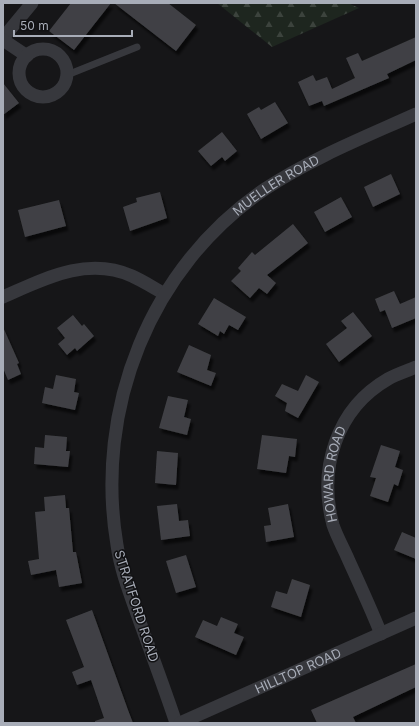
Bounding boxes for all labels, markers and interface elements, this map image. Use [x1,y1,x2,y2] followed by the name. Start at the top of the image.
[14,12,132,38] scale bar
[20,18,49,33] text: 50 m
[229,151,322,219] street label: MUELLER ROAD
[320,423,349,524] street label: HOWARD ROAD
[111,548,163,664] street label: STRATFORD ROAD
[252,644,344,697] street label: HILLTOP ROAD

